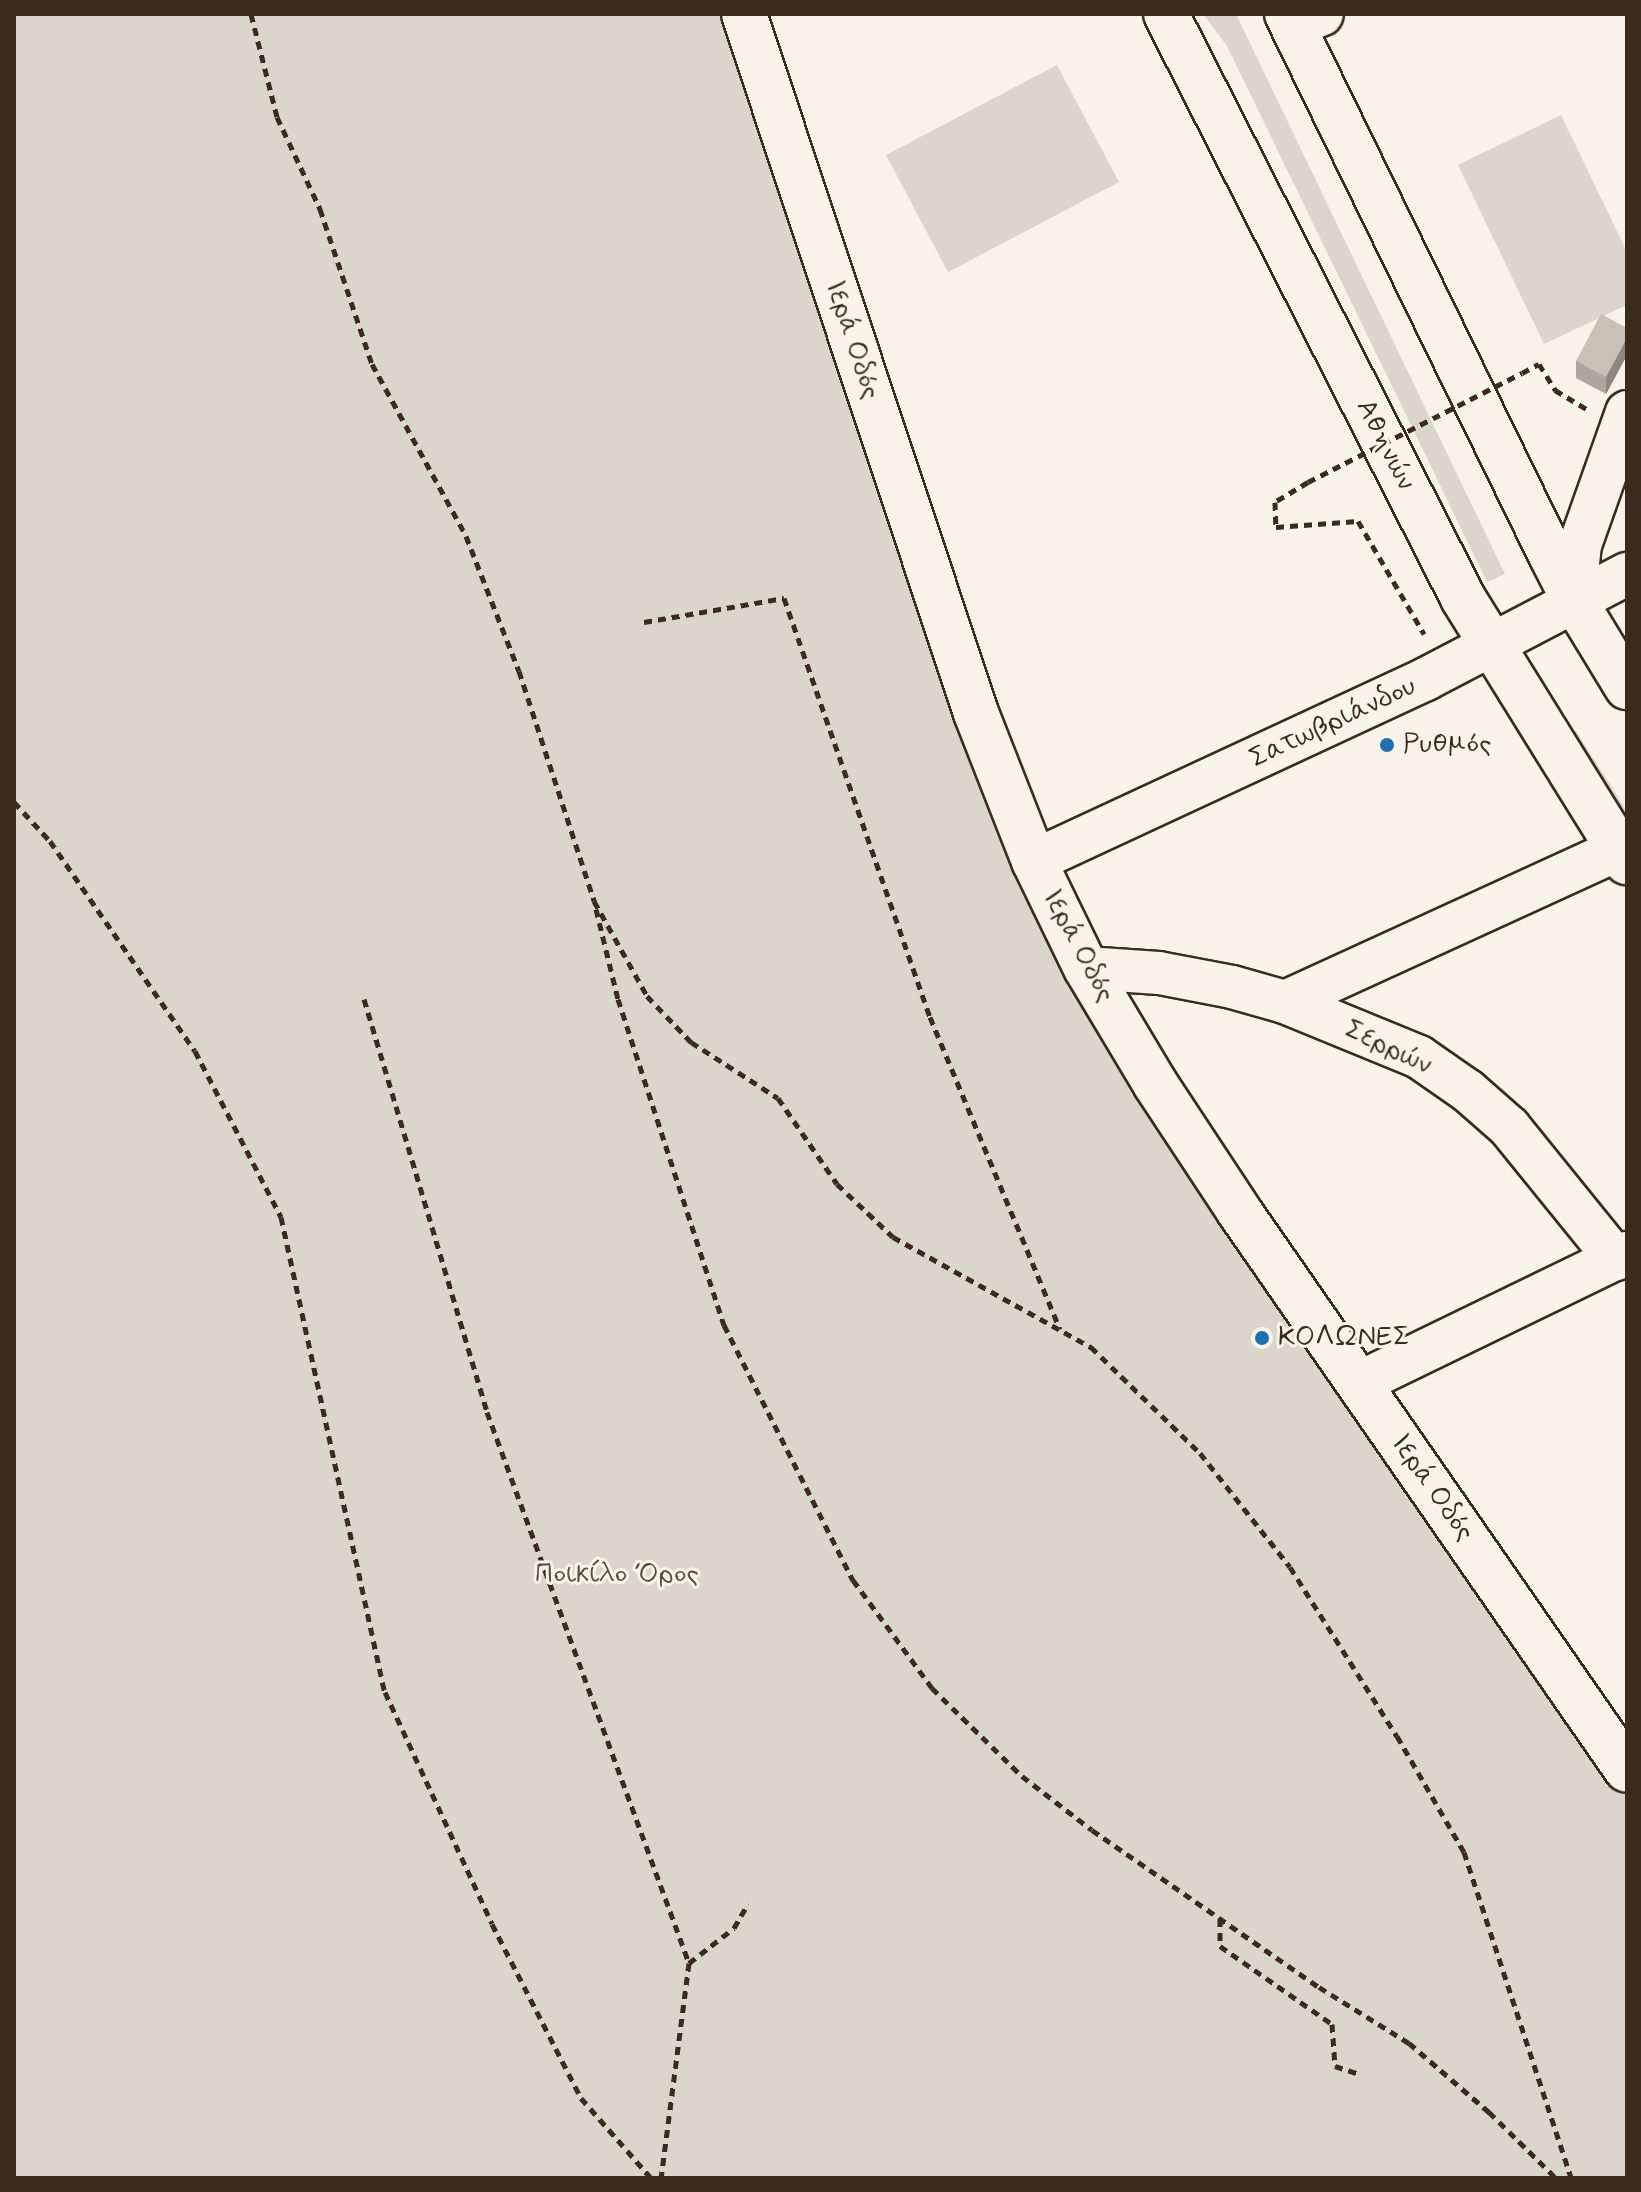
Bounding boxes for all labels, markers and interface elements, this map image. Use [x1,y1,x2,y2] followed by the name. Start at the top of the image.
[817,276,887,404] street label: Ιερά Οδός
[1348,394,1422,496] street label: Αθηνών
[1245,670,1421,776] street label: Σατωβριάνδου
[1403,728,1491,762] place label: Ρυθμός
[1378,736,1396,754] marker: Ρυθμός
[1034,884,1122,1008] street label: Ιερά Οδός
[1339,1013,1437,1083] street label: Σερρών
[1278,1321,1410,1355] place label: ΚΟΛΩΝΕΣ
[1253,1329,1271,1347] marker: ΚΟΛΩΝΕΣ
[1383,1428,1481,1548] street label: Ιερά Οδός
[535,1558,699,1592] park label: Ποικίλο Όρος

